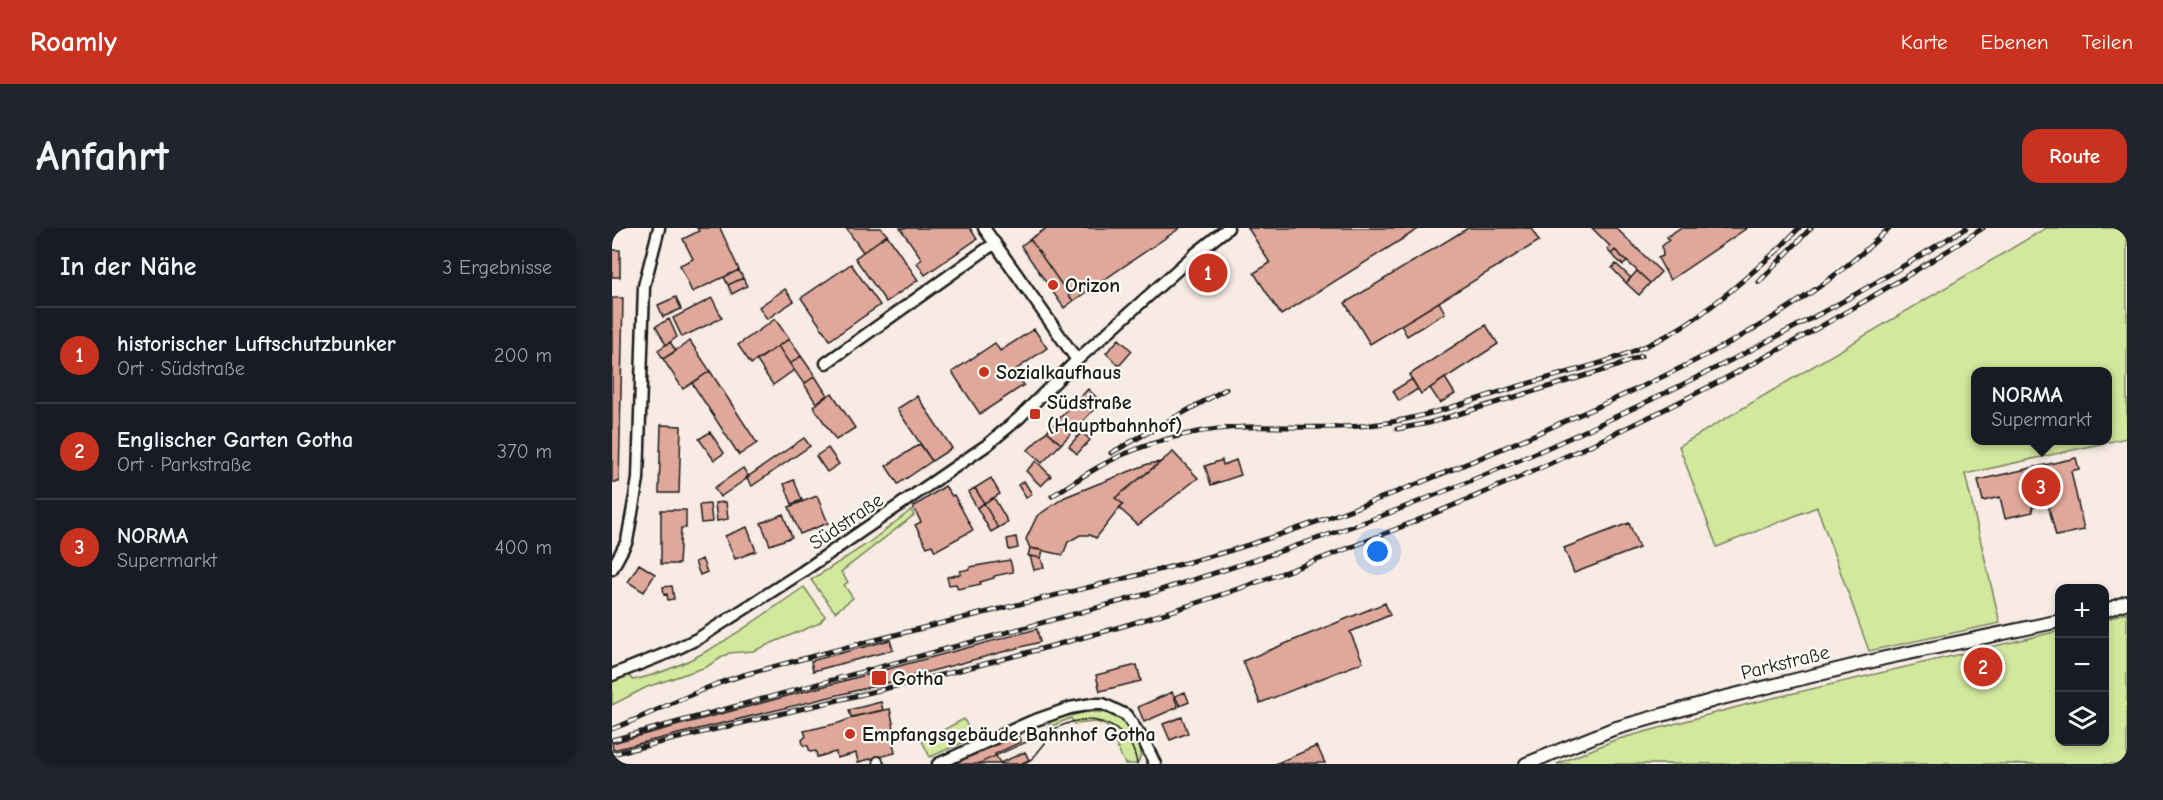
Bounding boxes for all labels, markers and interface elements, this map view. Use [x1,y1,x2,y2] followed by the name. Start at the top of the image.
[30,26,117,58] text: Roamly
[1901,30,1948,54] text: Karte
[1981,30,2049,54] text: Ebenen
[2082,30,2133,54] text: Teilen
[2022,129,2127,183] button: Route
[36,132,169,181] text: Anfahrt
[1188,250,1228,296] pin: 1
[60,252,197,282] text: In der Nähe
[442,256,552,279] text: 3 Ergebnisse
[1065,274,1120,297] place label: Orizon
[1046,278,1060,292] marker: Orizon
[117,331,396,357] text: historischer Luftschutzbunker
[76,344,83,367] text: 1
[494,344,552,367] text: 200 m
[117,357,245,380] text: Ort · Südstraße
[996,361,1121,384] place label: Sozialkaufhaus
[977,365,991,379] marker: Sozialkaufhaus
[1971,367,2112,445] popup
[1991,382,2063,408] text: NORMA
[1047,391,1182,437] place label: Südstraße (Hauptbahnhof)
[1028,407,1042,421] marker: Südstraße (Hauptbahnhof)
[1991,408,2092,431] text: Supermarkt
[117,427,353,453] text: Englischer Garten Gotha
[75,440,84,463] text: 2
[497,440,552,463] text: 370 m
[117,453,251,476] text: Ort · Parkstraße
[2022,464,2060,510] pin: 3
[805,488,888,555] street label: Südstraße
[117,523,188,549] text: NORMA
[75,536,84,559] text: 3
[495,536,552,559] text: 400 m
[1363,537,1392,566] your location
[117,549,217,572] text: Supermarkt
[2055,584,2109,746] map controls
[2055,584,2109,638] button: +
[2055,638,2109,692] button: −
[1738,640,1832,685] street label: Parkstraße
[1964,644,2002,690] pin: 2
[892,667,944,690] place label: Gotha
[870,669,888,687] marker: Gotha
[2055,692,2109,746] button: layers
[862,723,1156,746] place label: Empfangsgebäude Bahnhof Gotha
[843,727,857,741] marker: Empfangsgebäude Bahnhof Gotha

